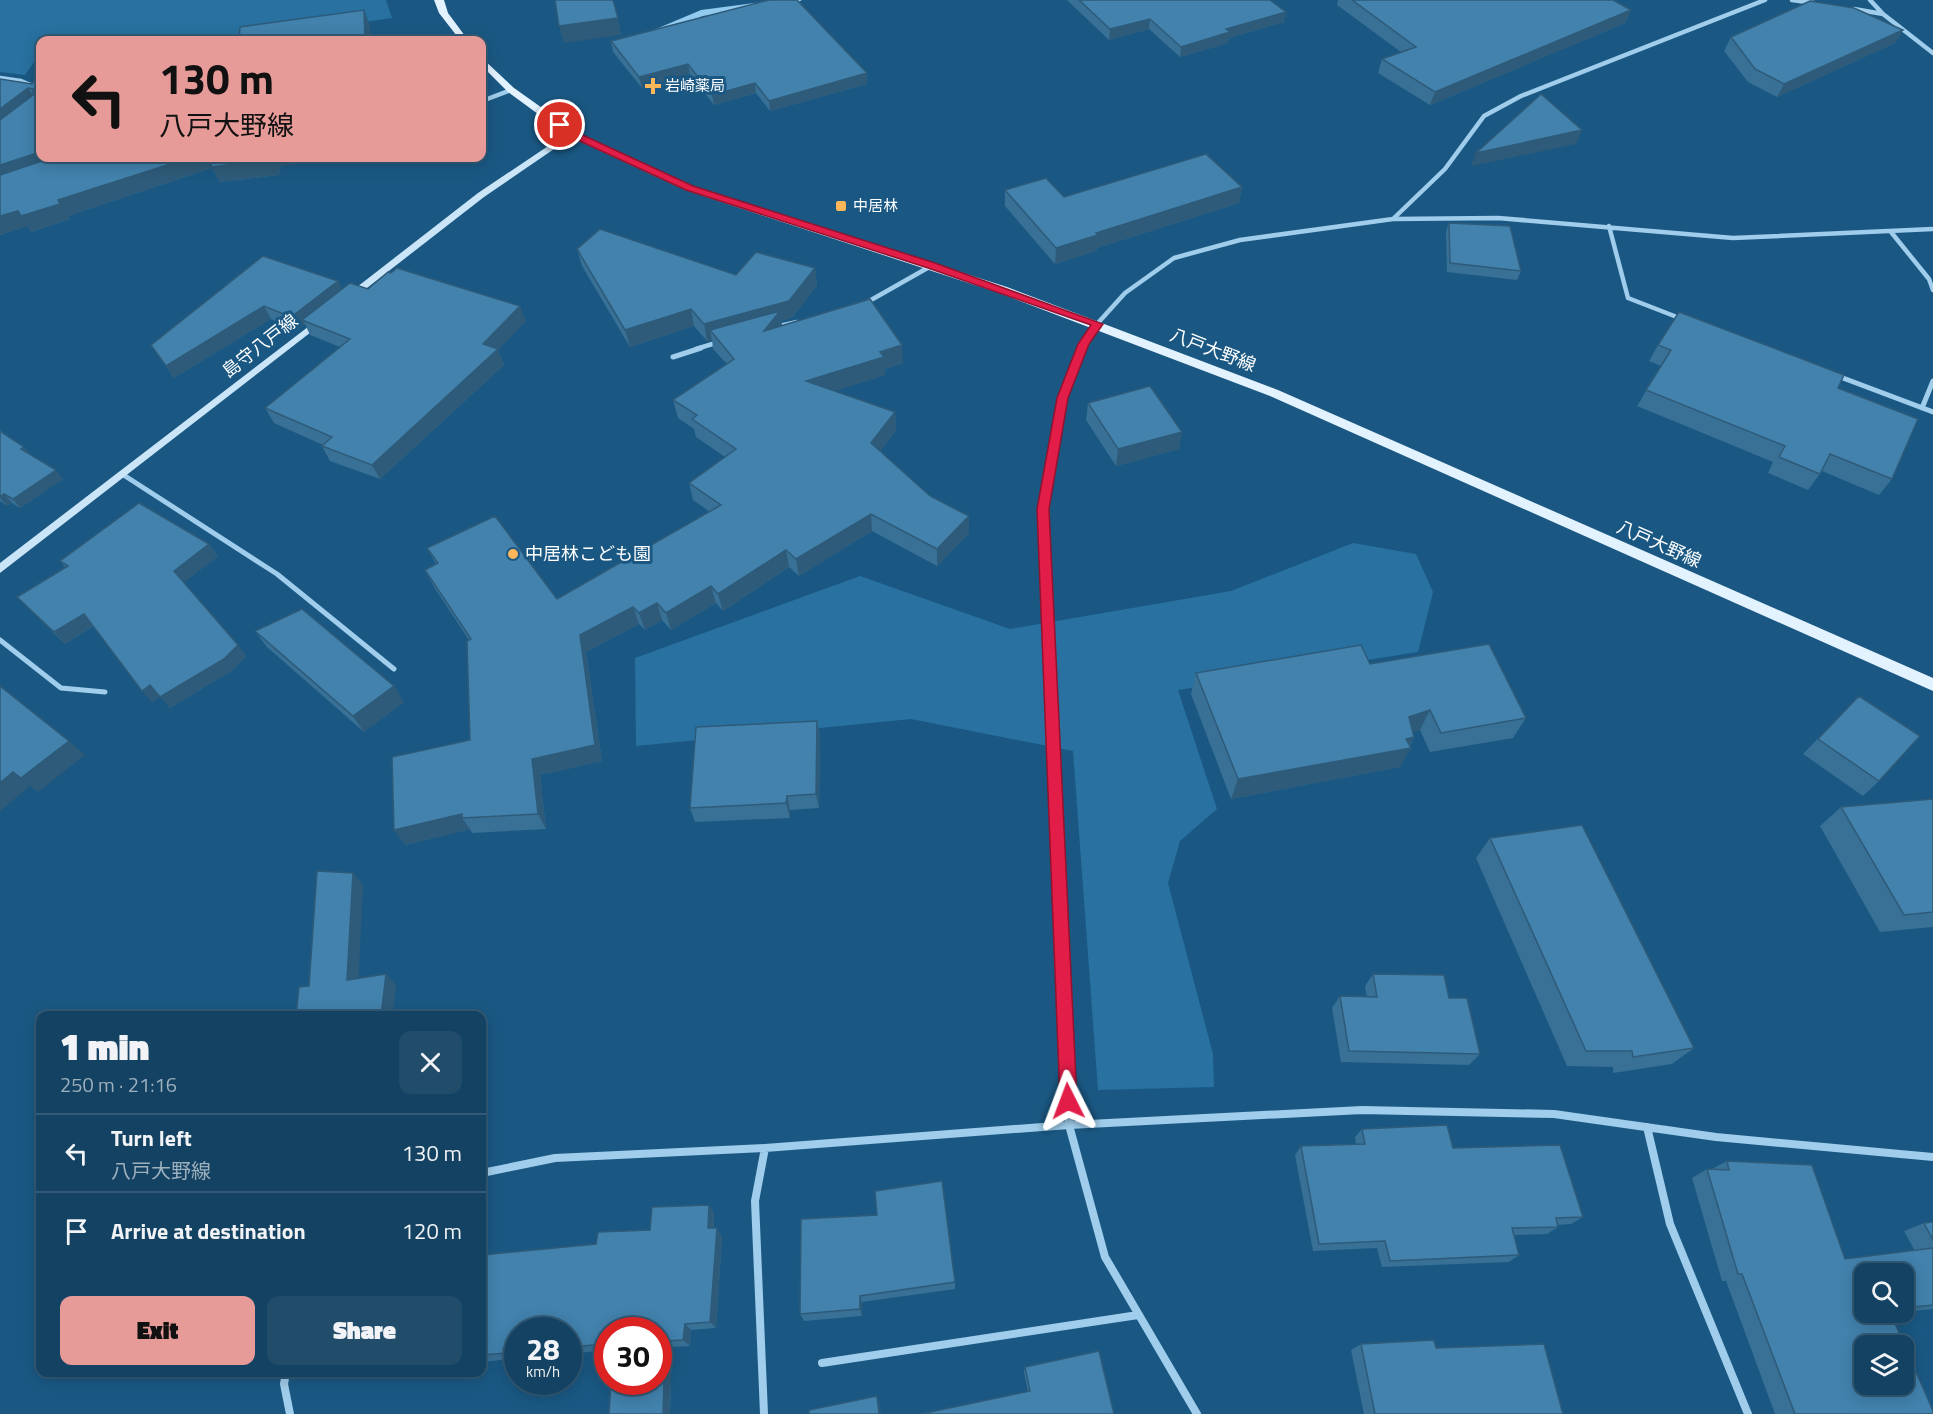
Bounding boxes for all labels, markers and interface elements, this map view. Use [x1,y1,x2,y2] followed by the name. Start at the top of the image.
[159,46,274,110] text: 130 m
[60,60,138,138] icon: left
[665,74,725,97] place label: 岩崎薬局
[646,79,660,93] marker: 岩崎薬局
[534,99,585,150] pin
[159,104,294,145] text: 八戸大野線
[543,108,576,141] icon: arrive
[853,194,898,217] place label: 中居林
[834,199,848,213] marker: 中居林
[216,307,303,384] street label: 島守八戸線
[1166,321,1260,378] street label: 八戸大野線
[1613,513,1706,574] street label: 八戸大野線
[525,540,651,567] place label: 中居林こども園
[506,547,520,561] marker: 中居林こども園
[60,1019,149,1074] text: 1 min
[399,1031,462,1094] button: close
[60,1069,177,1100] text: 250 m · 21:16
[1036,1069,1100,1133] position arrow
[111,1121,192,1155] text: Turn left
[402,1136,462,1170] text: 130 m
[60,1137,93,1170] icon: left
[111,1155,211,1186] text: 八戸大野線
[111,1214,306,1248] text: Arrive at destination
[402,1214,462,1248] text: 120 m
[60,1215,93,1248] icon: arrive
[1854,1263,1914,1395] map controls
[1854,1263,1914,1323] button: search
[60,1296,255,1365] button: Exit
[267,1296,462,1365] button: Share
[594,1317,672,1395] speed limit sign: 30
[526,1326,560,1372] text: 28
[1854,1335,1914,1395] button: layers
[526,1360,560,1383] text: km/h

